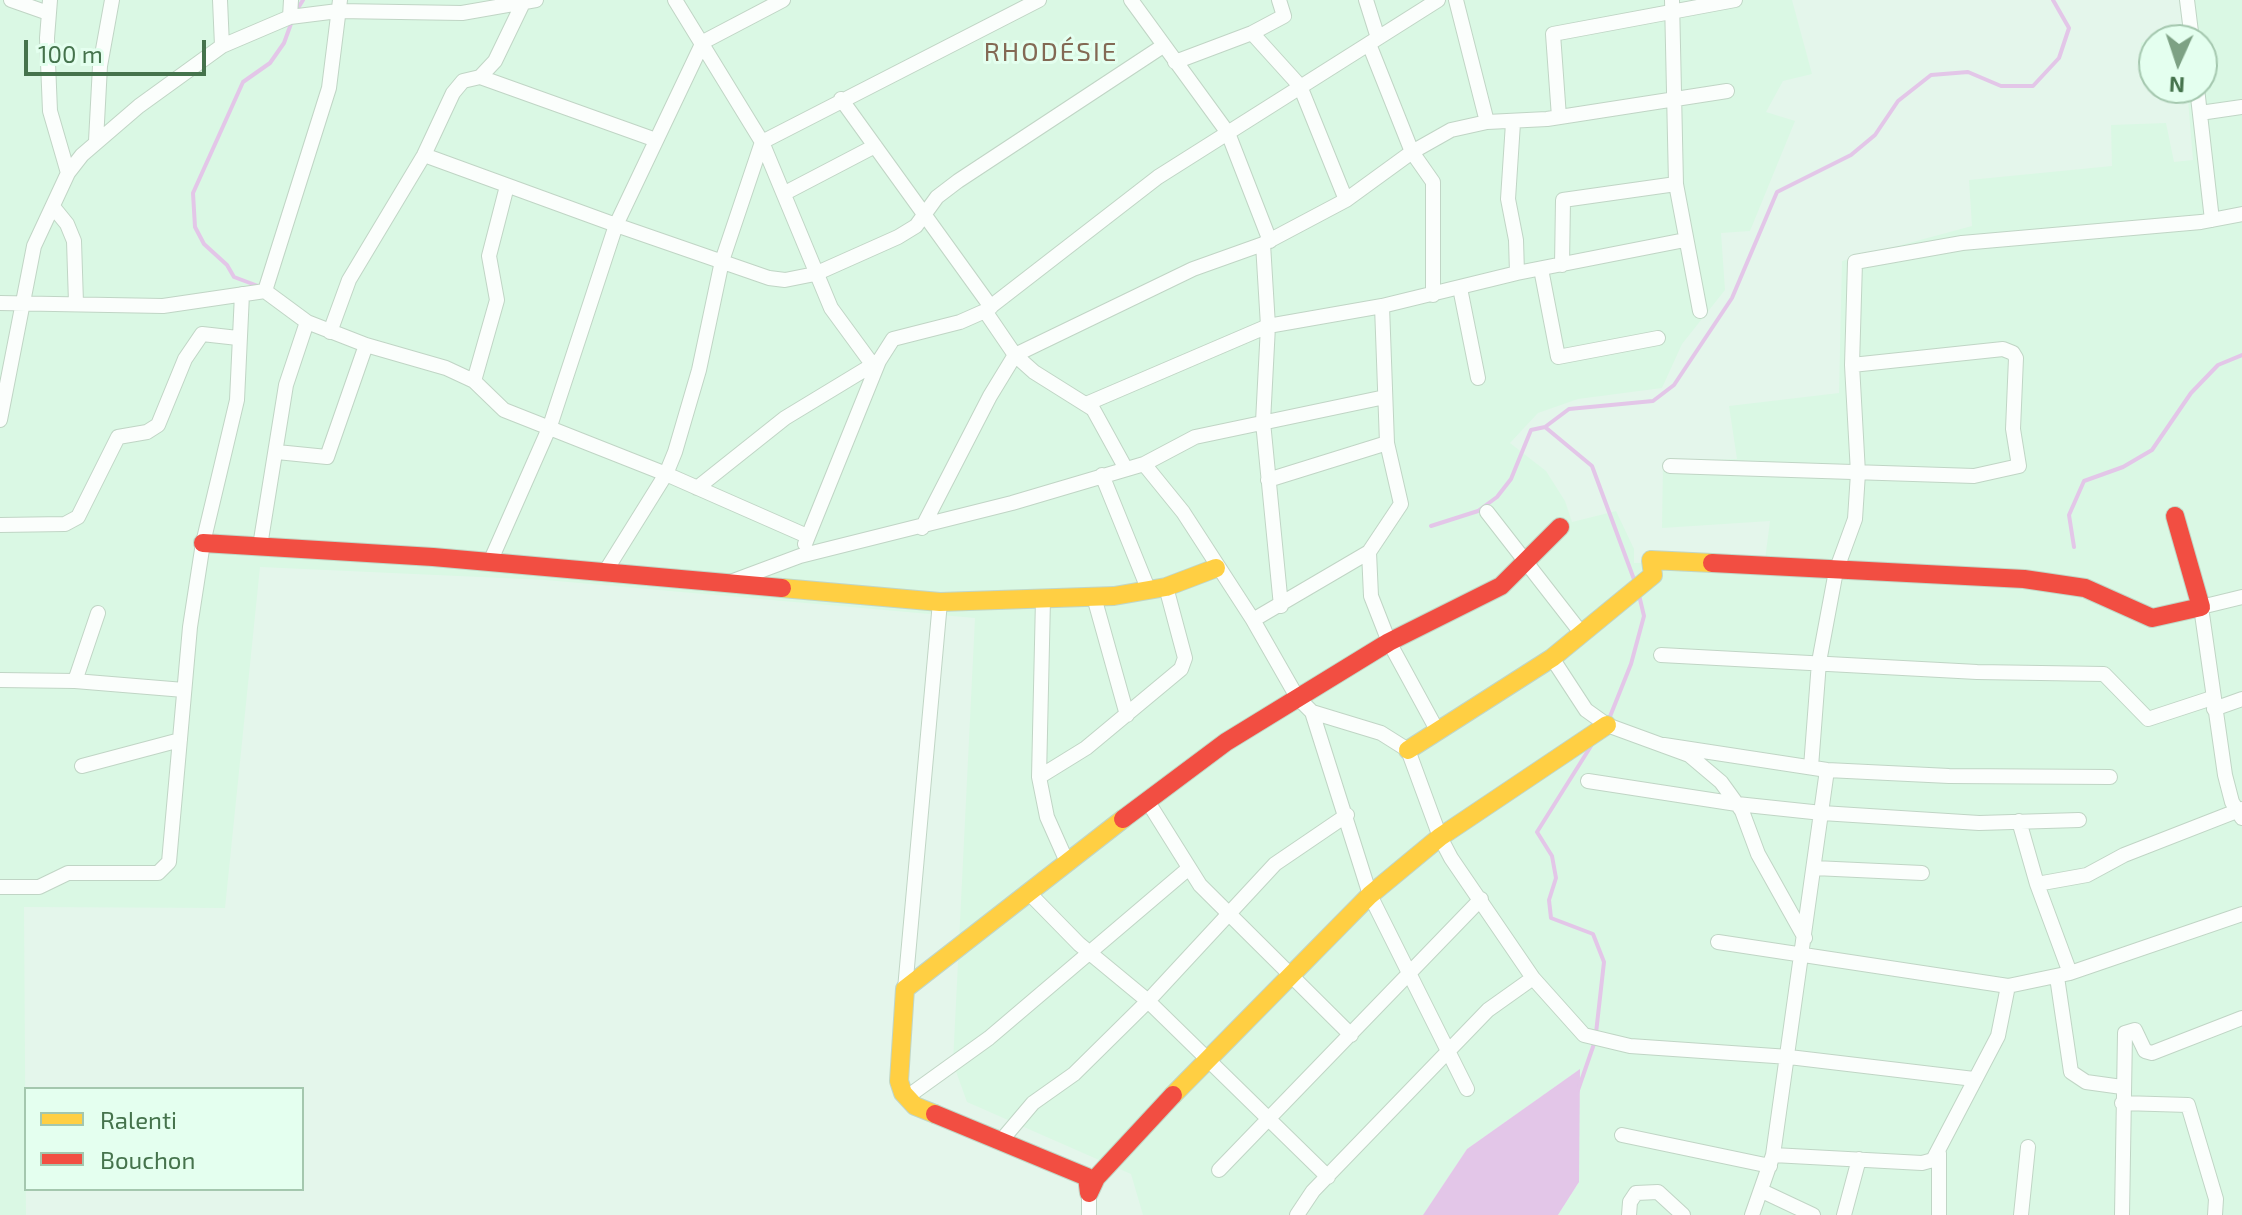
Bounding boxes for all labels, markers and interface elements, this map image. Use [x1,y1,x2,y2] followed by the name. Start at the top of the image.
[28,24,210,74] scale bar
[2138,24,2218,104] north arrow
[984,36,1118,68] district label: RHODÉSIE
[38,39,103,68] text: 100 m
[2168,73,2185,99] text: N
[24,1087,304,1191] legend
[100,1105,177,1134] text: Ralenti
[100,1145,195,1174] text: Bouchon

